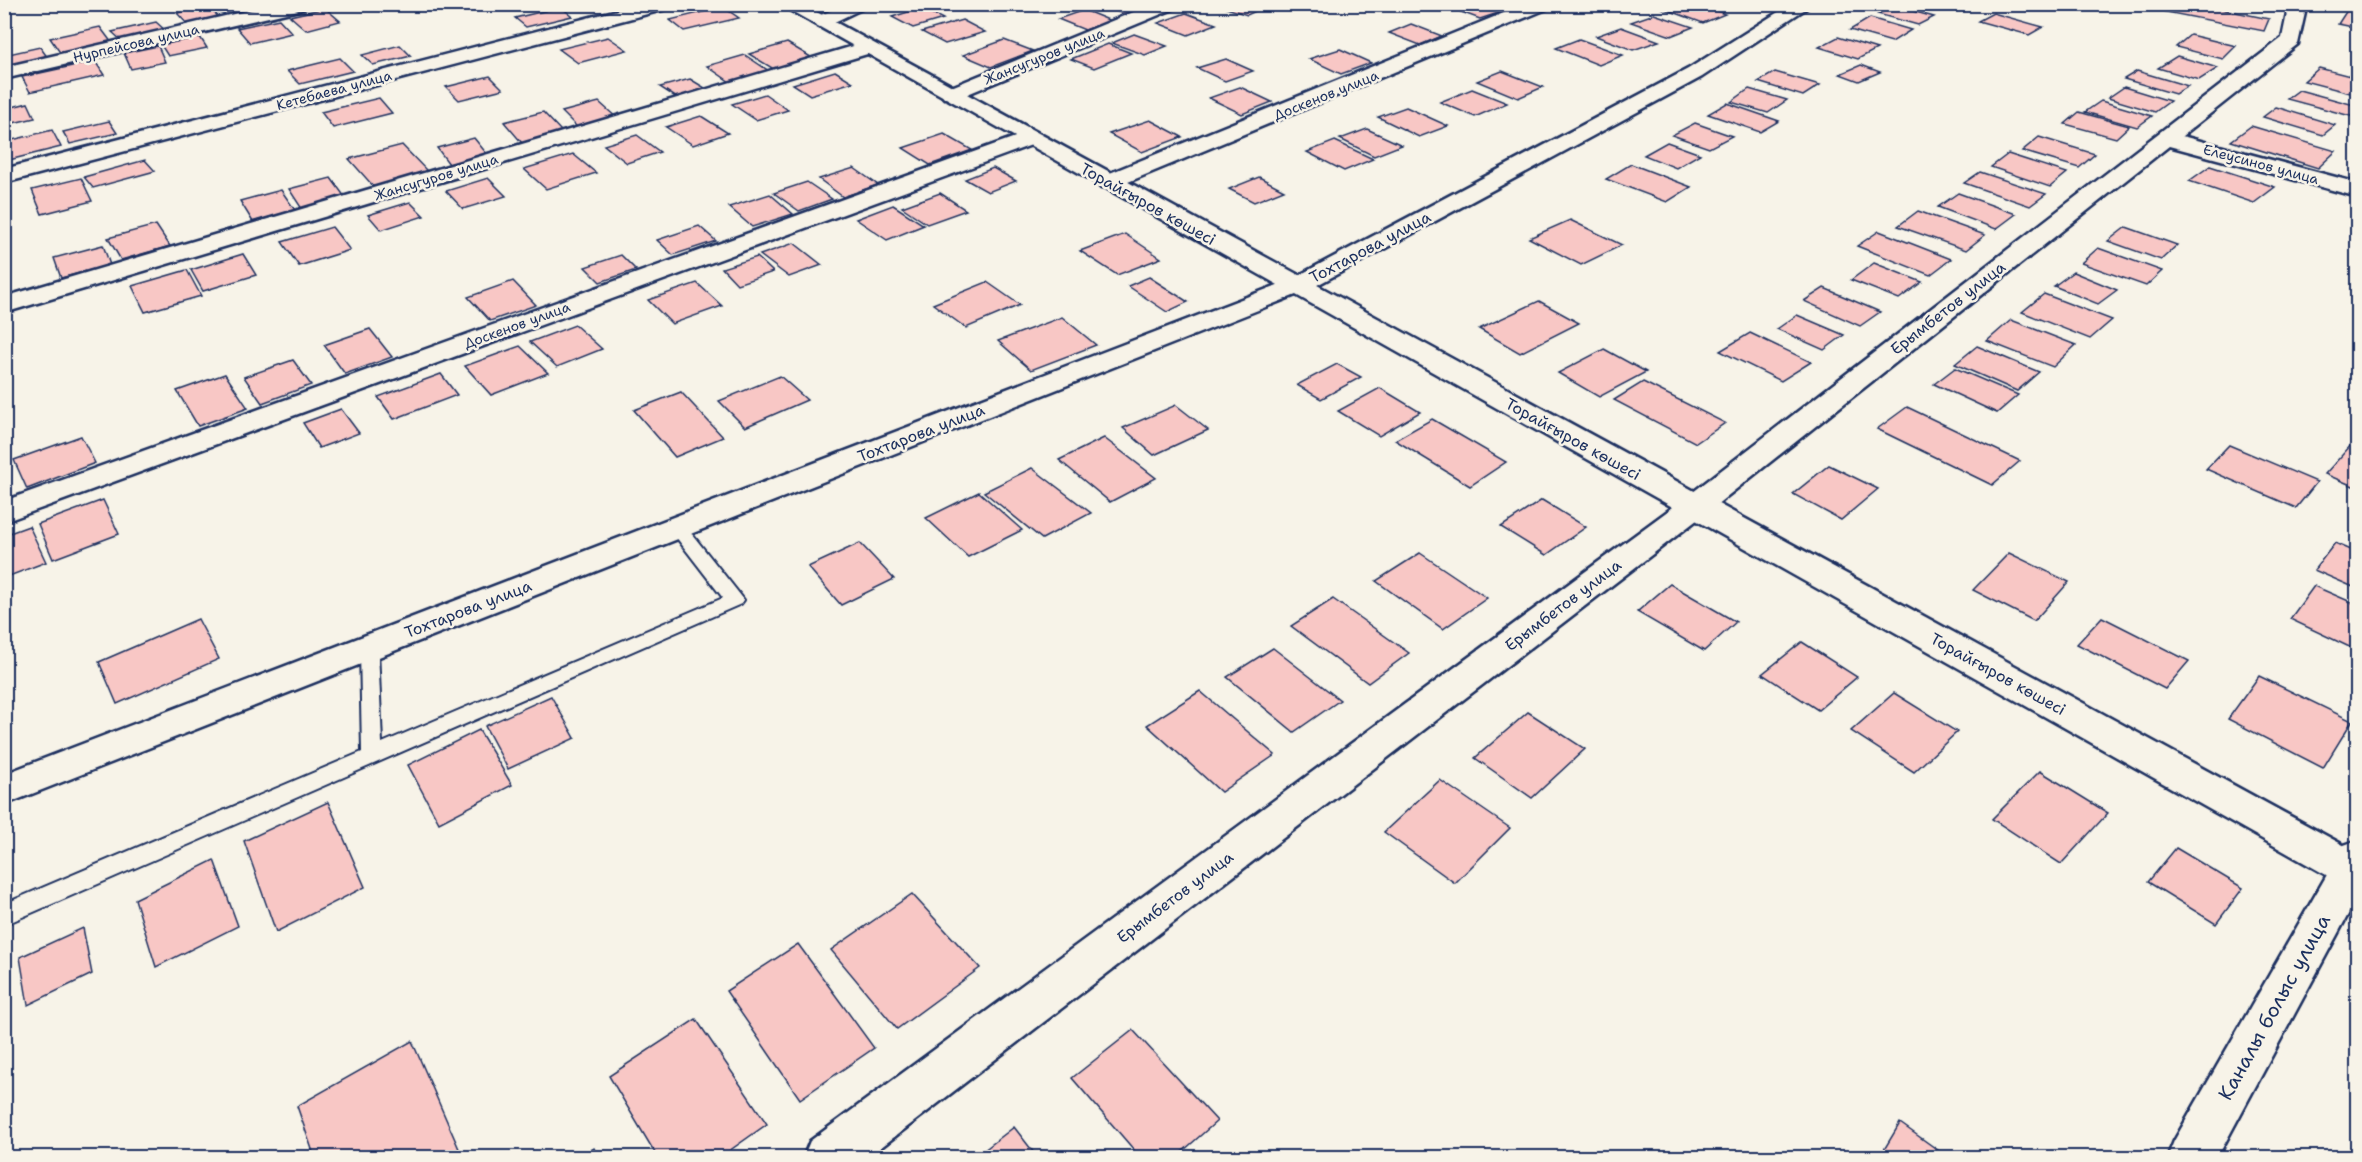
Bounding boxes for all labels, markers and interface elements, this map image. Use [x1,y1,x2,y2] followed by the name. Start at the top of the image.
[71,20,201,66] street label: Нурпейсова улица
[981,23,1107,88] street label: Жансугуров улица
[274,66,394,114] street label: Кетебаева улица
[1271,66,1381,124] street label: Доскенов улица
[2201,140,2321,188] street label: Елеусинов улица
[372,150,500,204] street label: Жансугуров улица
[1077,158,1219,250] street label: Торайғыров көшесі
[1306,206,1434,288] street label: Тохтарова улица
[1886,256,2010,359] street label: Ерымбетов улица
[461,297,573,353] street label: Доскенов улица
[1502,393,1644,485] street label: Торайғыров көшесі
[854,399,988,467] street label: Тохтарова улица
[1501,554,1625,656] street label: Ерымбетов улица
[401,575,535,643] street label: Тохтарова улица
[1927,628,2069,720] street label: Торайғыров көшесі
[1113,846,1237,948] street label: Ерымбетов улица
[2212,909,2336,1105] street label: Каналы болыс улица

